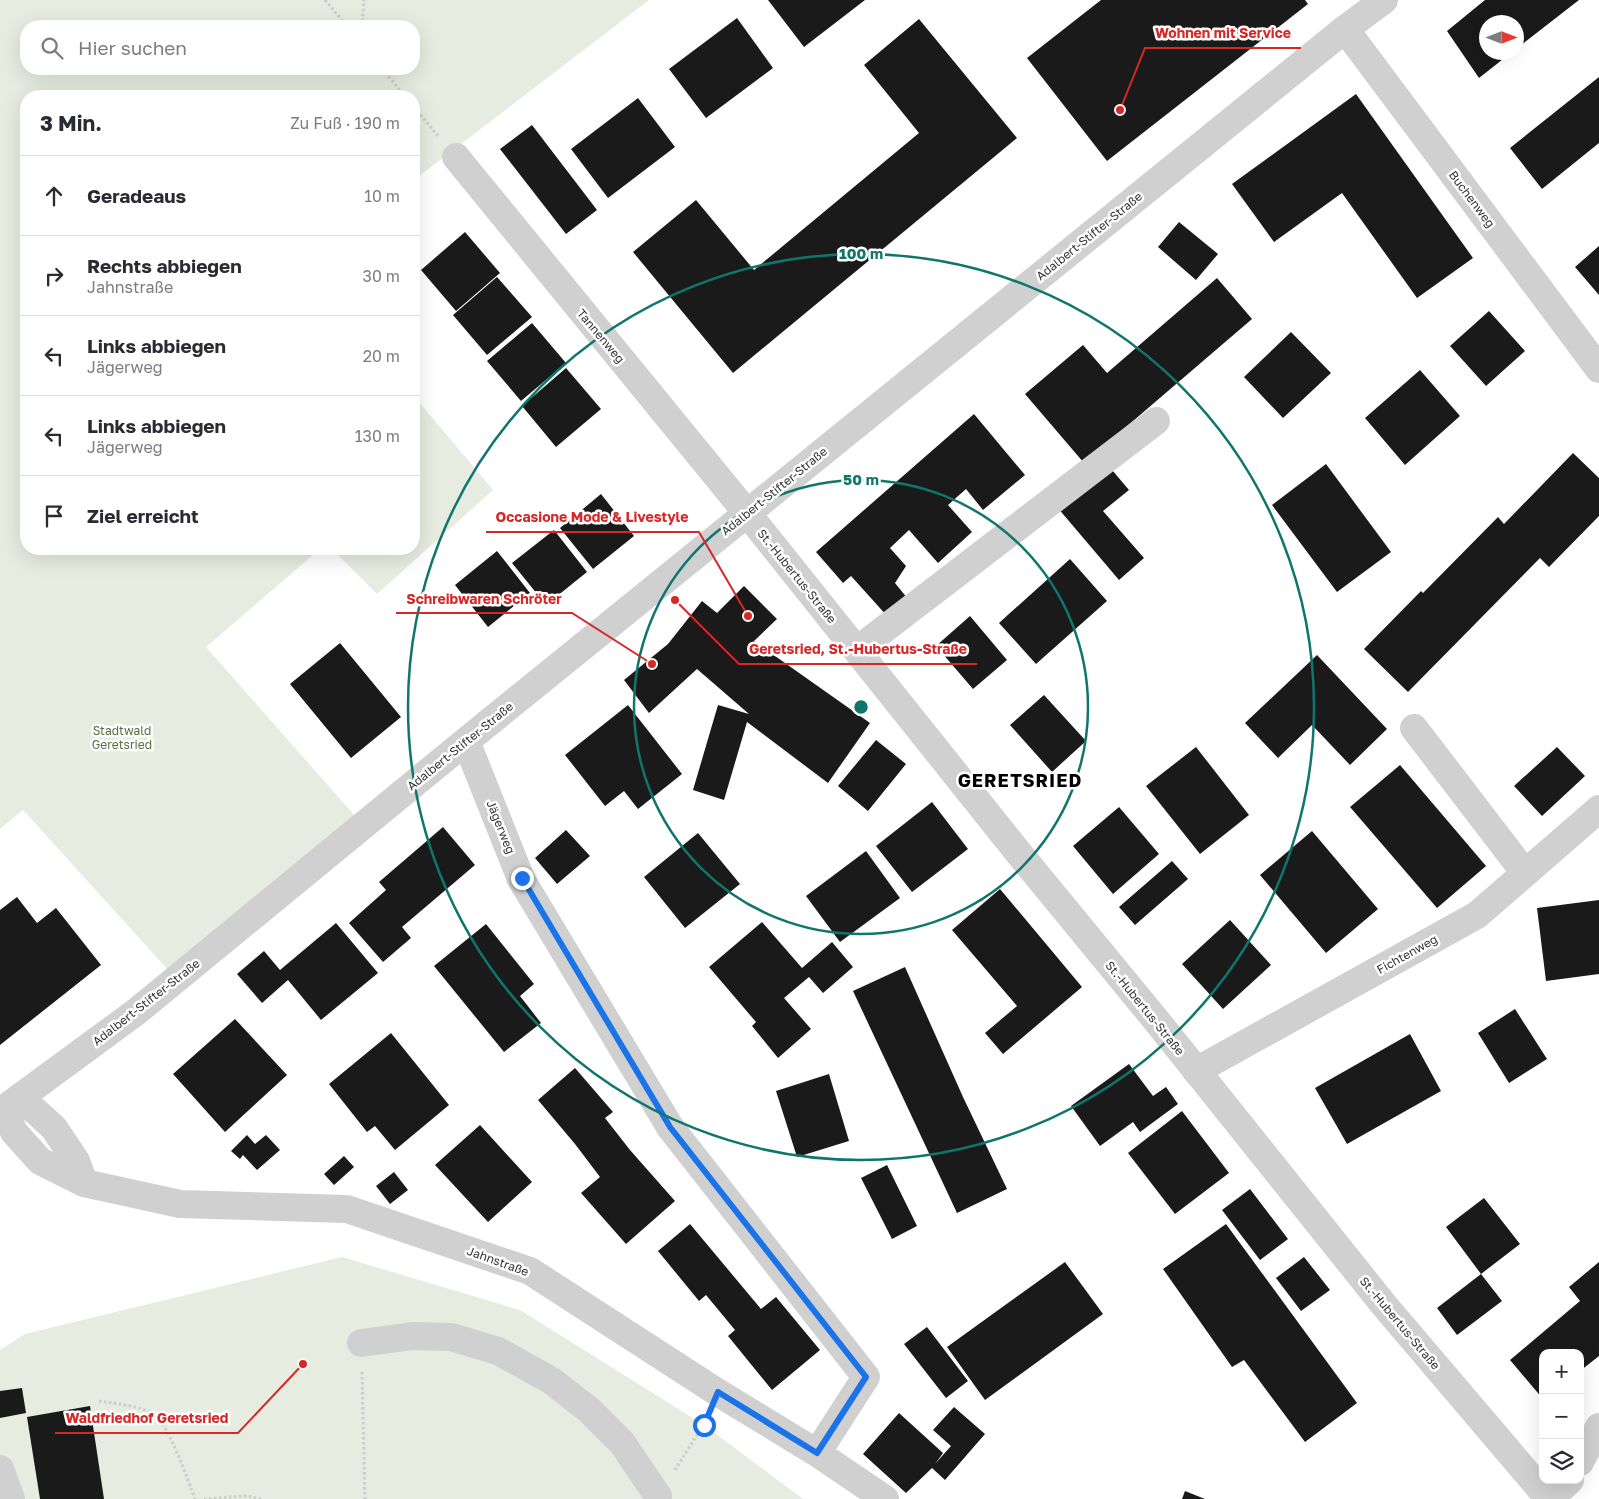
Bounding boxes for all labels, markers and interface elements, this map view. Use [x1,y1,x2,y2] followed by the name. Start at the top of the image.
[1479,15,1524,60] north arrow
[1145,19,1301,48] callout: Wohnen mit Service
[20,20,420,75] search box
[1155,24,1291,41] text: Wohnen mit Service
[38,34,66,62] icon: search
[78,36,187,59] text: Hier suchen
[40,110,102,136] text: 3 Min.
[290,113,400,133] text: Zu Fuß · 190 m
[1446,168,1498,230] street label: Buchenweg
[40,182,68,210] icon: ahead
[87,184,186,207] text: Geradeaus
[364,186,400,206] text: 10 m
[1033,189,1145,283] street label: Adalbert-Stifter-Straße
[839,244,883,262] text: 100 m
[87,254,242,277] text: Rechts abbiegen
[40,262,68,290] icon: right
[363,266,400,286] text: 30 m
[87,277,173,297] text: Jahnstraße
[574,306,628,366] street label: Tannenweg
[87,334,226,357] text: Links abbiegen
[40,342,68,370] icon: left
[363,346,400,366] text: 20 m
[87,357,163,377] text: Jägerweg
[87,414,226,437] text: Links abbiegen
[40,422,68,450] icon: left
[355,426,400,446] text: 130 m
[87,437,163,457] text: Jägerweg
[718,444,830,538] street label: Adalbert-Stifter-Straße
[843,470,879,488] text: 50 m
[40,502,68,530] icon: arrive
[486,503,699,532] callout: Occasione Mode & Livestyle
[87,504,199,527] text: Ziel erreicht
[496,508,688,525] text: Occasione Mode & Livestyle
[754,526,840,626] street label: St.-Hubertus-Straße
[396,584,572,613] callout: Schreibwaren Schröter
[406,590,562,607] text: Schreibwaren Schröter
[739,635,977,664] callout: Geretsried, St.-Hubertus-Straße
[749,640,967,657] text: Geretsried, St.-Hubertus-Straße
[852,698,870,716] centre of rings
[404,699,516,793] street label: Adalbert-Stifter-Straße
[92,723,152,752] park label: Stadtwald Geretsried
[958,769,1082,791] district label: GERETSRIED
[483,798,519,856] street label: Jägerweg
[511,867,534,890] route end
[1374,931,1440,977] street label: Fichtenweg
[89,955,203,1049] street label: Adalbert-Stifter-Straße
[1102,958,1188,1058] street label: St.-Hubertus-Straße
[465,1243,531,1279] street label: Jahnstraße
[1357,1273,1443,1373] street label: St.-Hubertus-Straße
[1539,1349,1584,1484] map controls
[1539,1349,1584,1394] button: +
[1539,1394,1584,1439] button: −
[55,1404,238,1433] callout: Waldfriedhof Geretsried
[66,1409,228,1426] text: Waldfriedhof Geretsried
[693,1414,716,1437] route start
[1539,1439,1584,1484] button: layers

